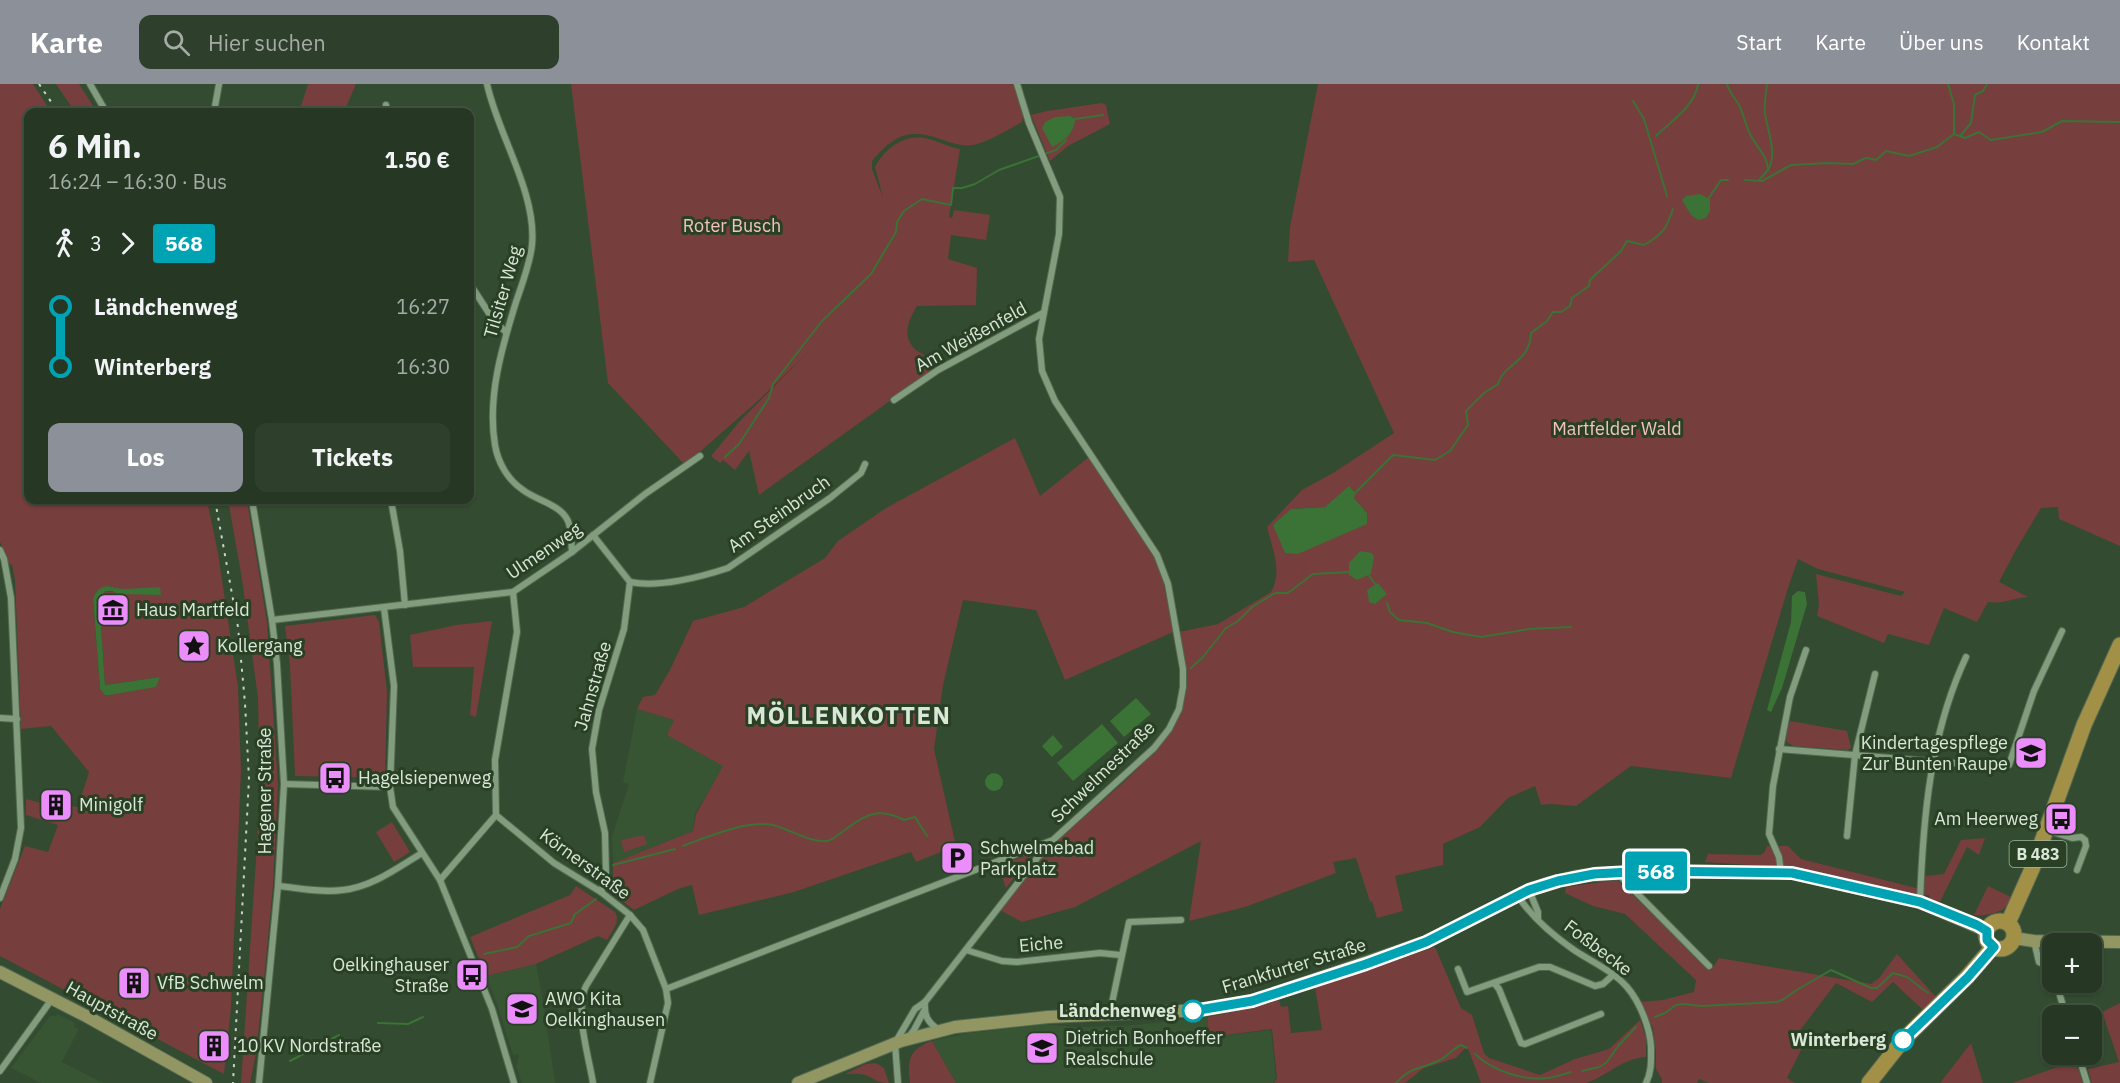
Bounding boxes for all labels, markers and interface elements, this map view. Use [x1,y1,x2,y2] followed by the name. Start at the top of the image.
[139,15,559,69] search box
[30,24,103,61] text: Karte
[160,26,193,59] icon: search
[208,28,326,57] text: Hier suchen
[1736,28,1782,56] text: Start
[1815,28,1866,56] text: Karte
[1899,28,1984,56] text: Über uns
[2017,28,2090,56] text: Kontakt
[48,124,142,167] text: 6 Min.
[385,145,450,174] text: 1.50 €
[48,168,227,195] text: 16:24 – 16:30 · Bus
[683,214,781,237] park label: Roter Busch
[48,227,81,260] icon: walk
[111,227,144,260] icon: forward
[165,229,203,257] text: 568
[90,230,102,257] text: 3
[478,243,527,341] street label: Tilsiter Weg
[94,292,237,321] text: Ländchenweg
[396,293,450,320] text: 16:27
[911,296,1031,377] street label: Am Weißenfeld
[94,352,211,381] text: Winterberg
[396,353,450,380] text: 16:30
[1552,417,1682,440] park label: Martfelder Wald
[48,423,243,492] button: Los
[255,423,450,492] button: Tickets
[723,470,834,557] street label: Am Steinbruch
[502,517,586,584] street label: Ulmenweg
[95,592,131,628] museum icon: Haus Martfeld
[136,598,250,621] place label: Haus Martfeld
[176,628,212,664] place icon: Kollergang
[217,634,303,657] place label: Kollergang
[569,638,616,733] street label: Jahnstraße
[747,699,951,731] district label: MÖLLENKOTTEN
[1046,716,1160,827] street label: Schwelmestraße
[253,727,276,854] street label: Hagener Straße
[1861,731,2008,775] place label: Kindertagespflege Zur Bunten Raupe
[2013,735,2049,771] school or university icon: Kindertagespflege Zur Bunten Raupe
[317,760,353,796] bus stop icon: Hagelsiepenweg
[358,766,492,789] place label: Hagelsiepenweg
[38,787,74,823] building icon: Minigolf
[79,793,143,816] place label: Minigolf
[2043,801,2079,837] bus stop icon: Am Heerweg
[1934,807,2038,830] place label: Am Heerweg
[535,823,635,904] street label: Körnerstraße
[980,836,1094,880] place label: Schwelmebad Parkplatz
[939,840,975,876] parking icon: Schwelmebad Parkplatz
[2010,841,2066,867] road number: B 483
[1622,852,1690,890] line badge: 568
[1637,857,1675,885] text: 568
[1560,914,1637,981] street label: Foßbecke
[1018,930,1064,957] street label: Eiche
[1219,933,1369,998] street label: Frankfurter Straße
[2042,933,2102,1065] map controls
[2042,933,2102,993] button: +
[332,953,449,997] place label: Oelkinghauser Straße
[454,957,490,993] bus stop icon: Oelkinghauser Straße
[116,965,152,1001] building icon: VfB Schwelm
[157,971,264,994] place label: VfB Schwelm
[62,976,162,1045] street label: Hauptstraße
[545,987,665,1031] place label: AWO Kita Oelkinghausen
[504,991,540,1027] school or university icon: AWO Kita Oelkinghausen
[1059,999,1176,1022] place label: Ländchenweg
[1182,1000,1204,1022] marker: Ländchenweg
[2042,1005,2102,1065] button: −
[1065,1026,1223,1070] place label: Dietrich Bonhoeffer Realschule
[196,1028,232,1064] building icon: 10 KV Nordstraße
[1790,1028,1886,1051] place label: Winterberg
[1892,1029,1914,1051] marker: Winterberg
[1024,1030,1060,1066] school or university icon: Dietrich Bonhoeffer Realschule
[237,1034,382,1057] place label: 10 KV Nordstraße

